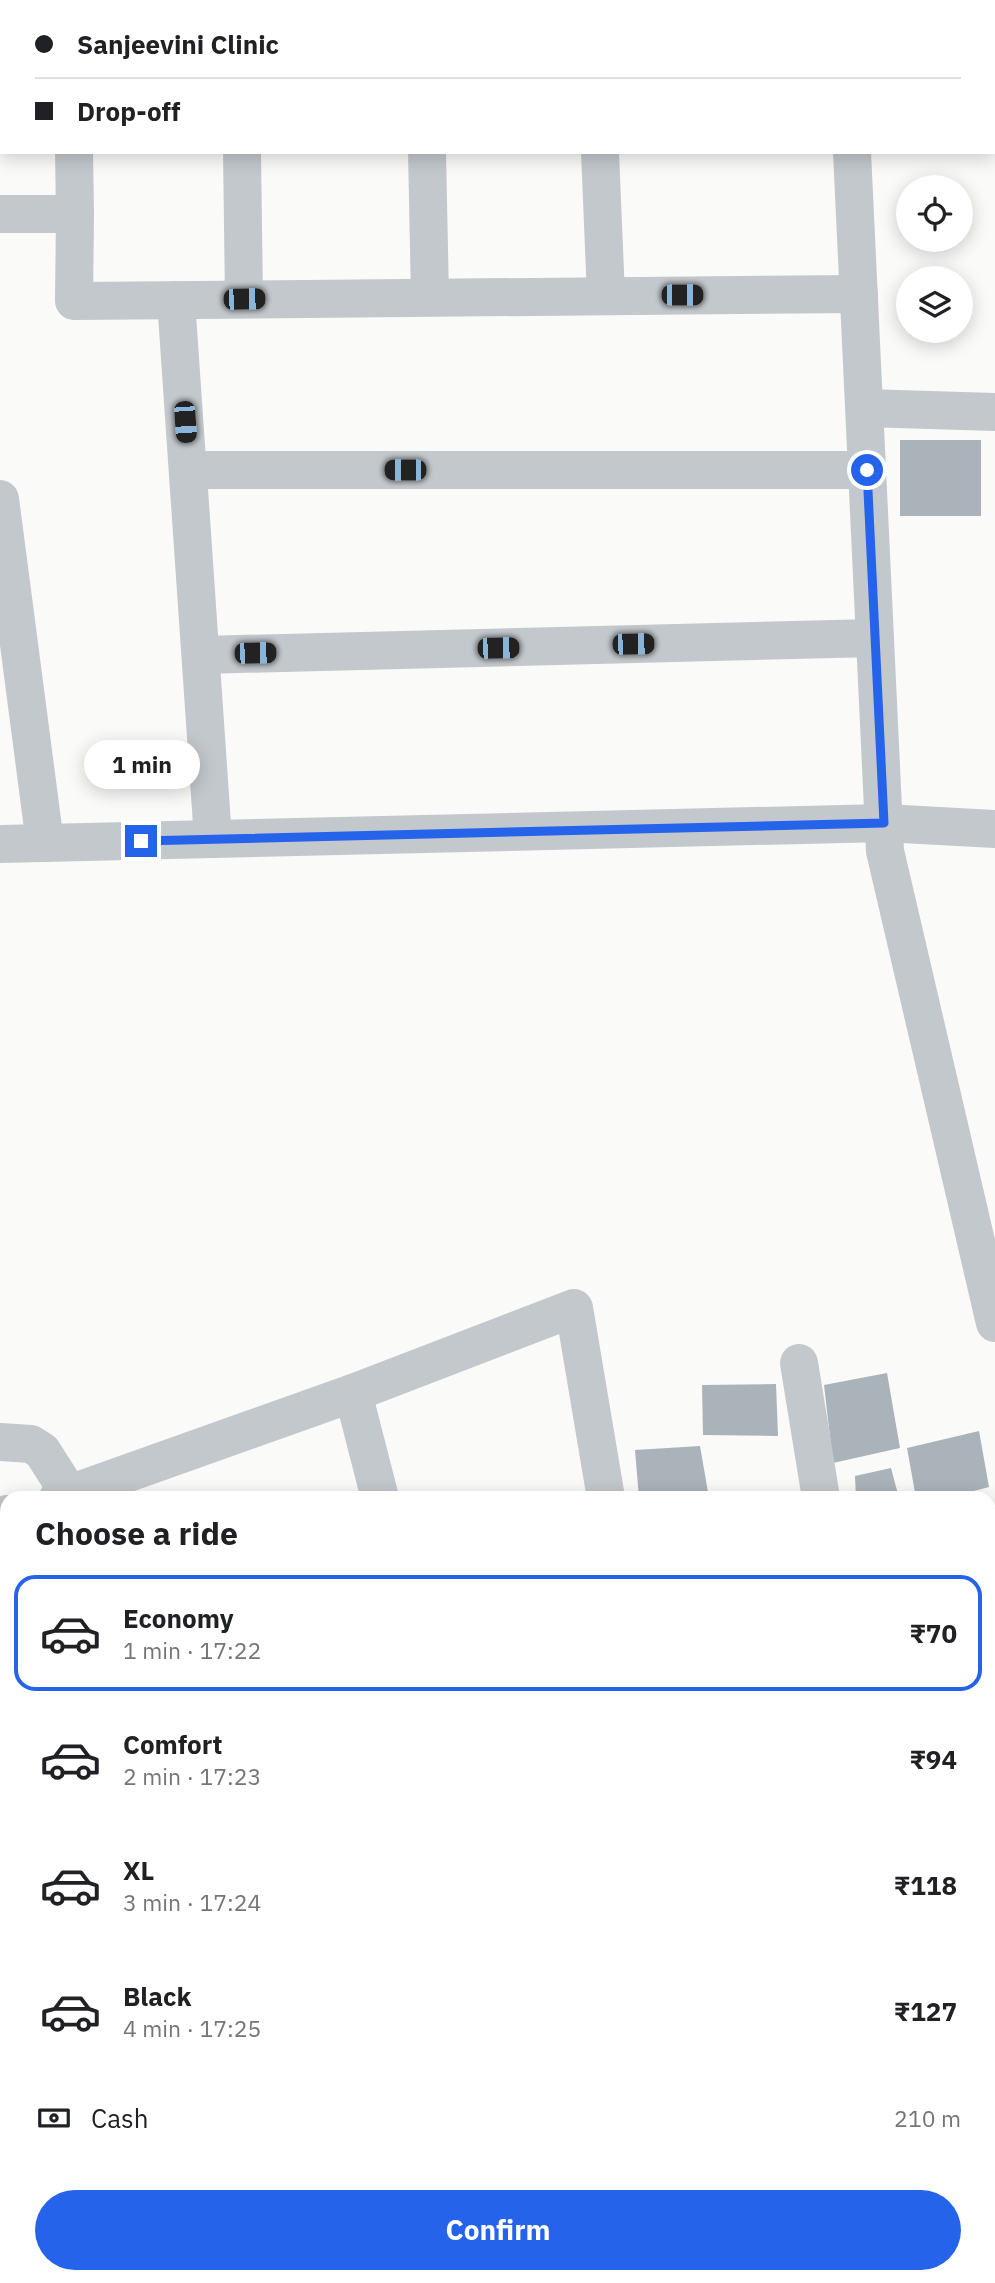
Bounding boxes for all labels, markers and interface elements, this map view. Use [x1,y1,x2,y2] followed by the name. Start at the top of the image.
[77,27,279,61] text: Sanjeevini Clinic
[77,94,180,128] text: Drop-off
[896,175,973,343] map controls
[896,175,973,252] button: locate
[896,266,973,343] button: layers
[662,285,704,306] car
[223,288,266,310] car
[174,400,197,444] car
[851,454,883,486] route start
[385,460,427,481] car
[612,633,655,655] car
[477,637,520,659] car
[234,642,277,664] car
[83,740,199,788] callout: 1 min
[112,749,172,779] text: 1 min
[125,825,157,857] route end
[35,1512,238,1554] text: Choose a ride
[123,1601,234,1635] text: Economy
[39,1602,102,1665] icon: car
[909,1616,957,1650] text: ₹70
[123,1635,261,1665] text: 1 min · 17:22
[123,1727,222,1761] text: Comfort
[39,1728,102,1791] icon: car
[909,1742,957,1776] text: ₹94
[123,1761,261,1791] text: 2 min · 17:23
[123,1853,154,1887] text: XL
[39,1854,102,1917] icon: car
[894,1868,957,1902] text: ₹118
[123,1887,261,1917] text: 3 min · 17:24
[123,1979,191,2013] text: Black
[39,1980,102,2043] icon: car
[894,1994,957,2028] text: ₹127
[123,2013,261,2043] text: 4 min · 17:25
[35,2099,73,2137] icon: cash
[91,2101,148,2135] text: Cash
[894,2103,961,2133] text: 210 m
[35,2190,961,2270] button: Confirm

